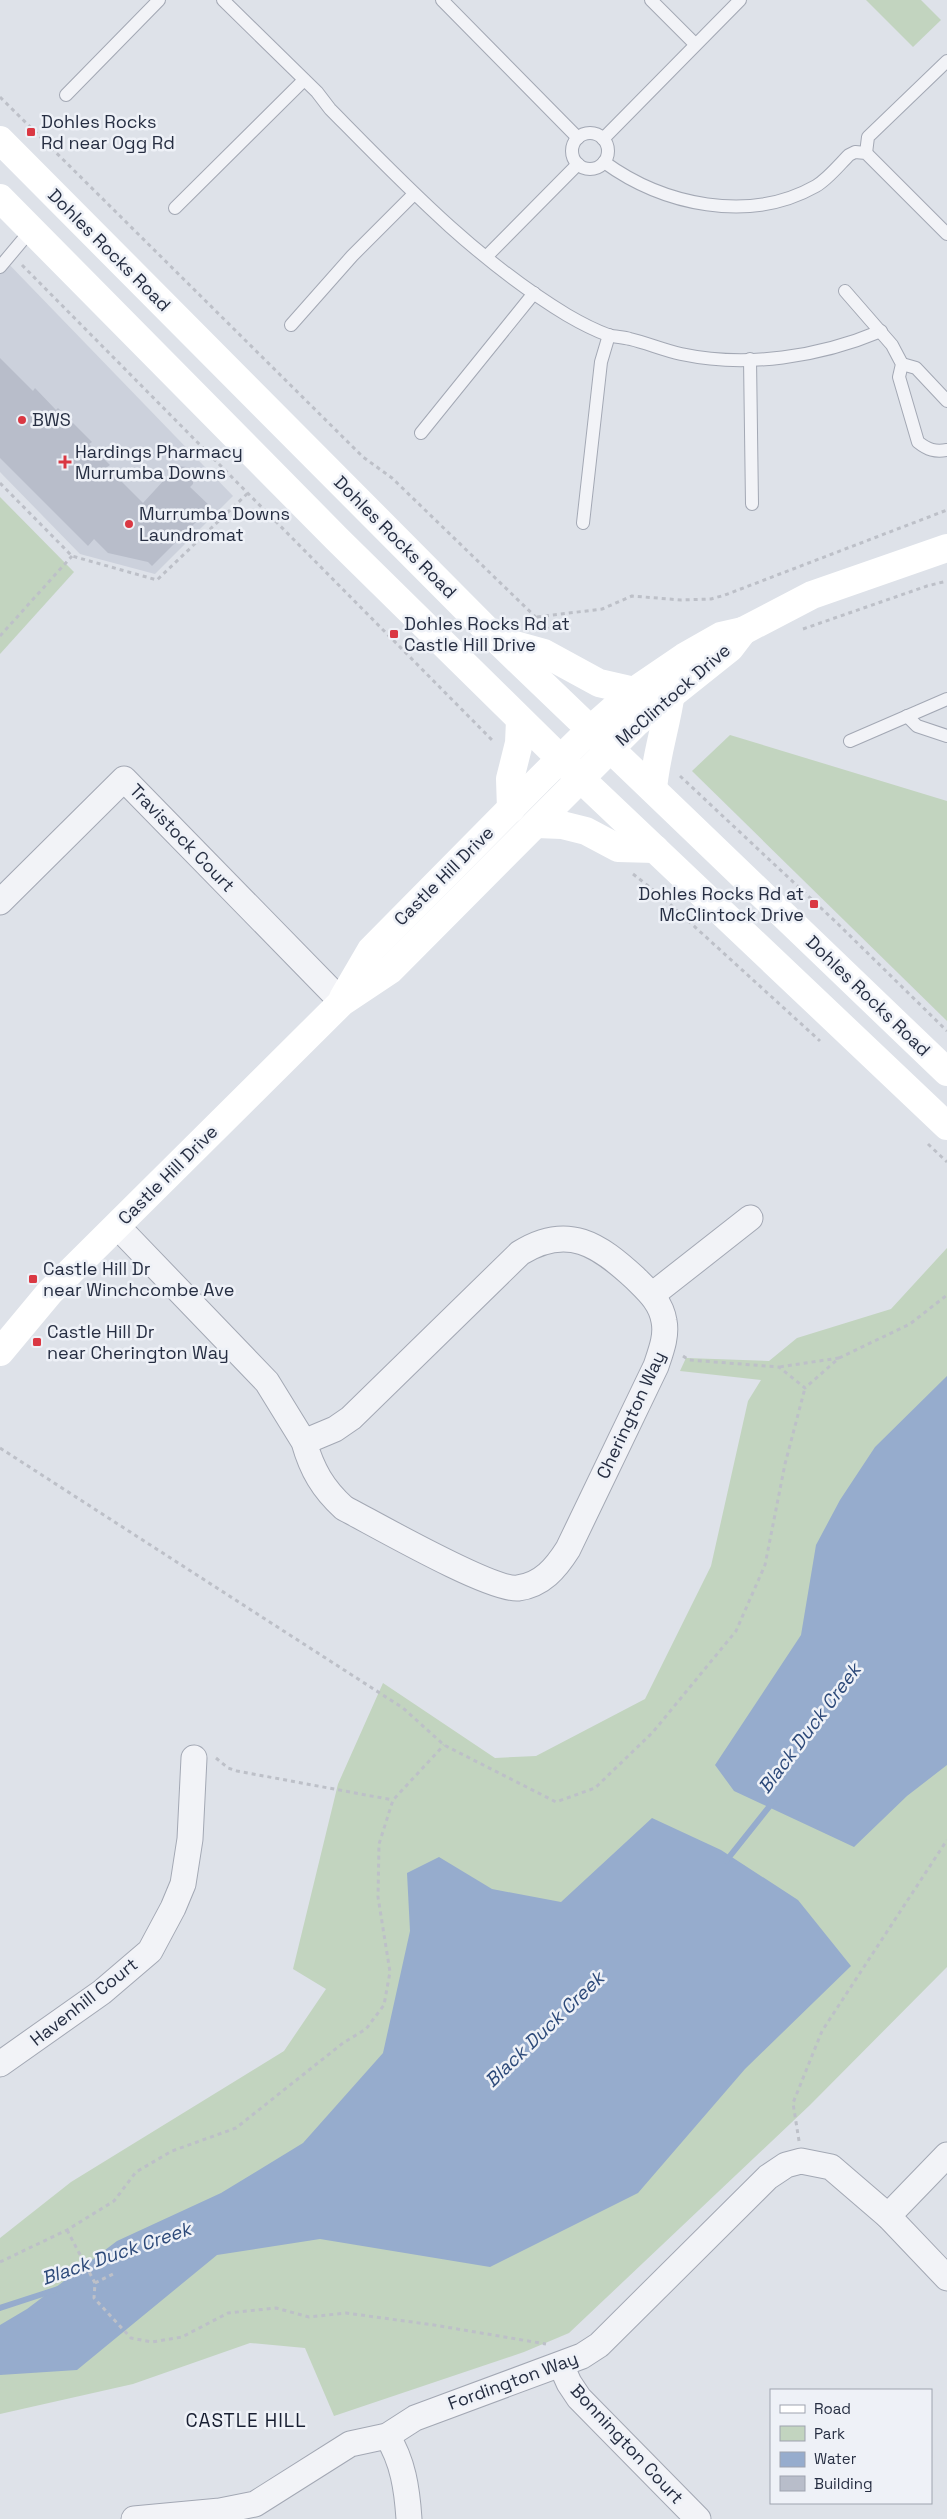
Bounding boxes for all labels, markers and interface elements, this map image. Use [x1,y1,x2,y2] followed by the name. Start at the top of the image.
[41,110,175,154] place label: Dohles Rocks Rd near Ogg Rd
[25,126,37,138] marker: Dohles Rocks Rd near Ogg Rd
[43,183,176,316] street label: Dohles Rocks Road
[32,408,71,431] place label: BWS
[16,414,28,426] marker: BWS
[75,440,243,484] place label: Hardings Pharmacy Murrumba Downs
[59,456,71,468] marker: Hardings Pharmacy Murrumba Downs
[329,470,462,603] street label: Dohles Rocks Road
[139,502,290,546] place label: Murrumba Downs Laundromat
[123,518,135,530] marker: Murrumba Downs Laundromat
[404,612,570,656] place label: Dohles Rocks Rd at Castle Hill Drive
[388,628,400,640] marker: Dohles Rocks Rd at Castle Hill Drive
[610,638,735,751] street label: McClintock Drive
[125,779,240,897] street label: Travistock Court
[389,821,498,930] street label: Castle Hill Drive
[638,882,804,926] place label: Dohles Rocks Rd at McClintock Drive
[808,898,820,910] marker: Dohles Rocks Rd at McClintock Drive
[801,930,935,1061] street label: Dohles Rocks Road
[113,1120,222,1229] street label: Castle Hill Drive
[43,1257,234,1301] place label: Castle Hill Dr near Winchcombe Ave
[27,1273,39,1285] marker: Castle Hill Dr near Winchcombe Ave
[47,1320,229,1364] place label: Castle Hill Dr near Cherington Way
[31,1336,43,1348] marker: Castle Hill Dr near Cherington Way
[591,1347,670,1482] street label: Cherington Way
[752,1656,868,1798] water label: Black Duck Creek
[25,1952,142,2051] street label: Havenhill Court
[479,1964,611,2093] water label: Black Duck Creek
[38,2215,197,2291] water label: Black Duck Creek
[444,2346,581,2415] street label: Fordington Way
[566,2379,689,2508] street label: Bonnington Court
[770,2389,932,2504] legend
[814,2399,851,2418] text: Road
[185,2408,307,2433] district label: CASTLE HILL
[814,2424,845,2443] text: Park
[814,2449,857,2468] text: Water
[814,2474,873,2493] text: Building

